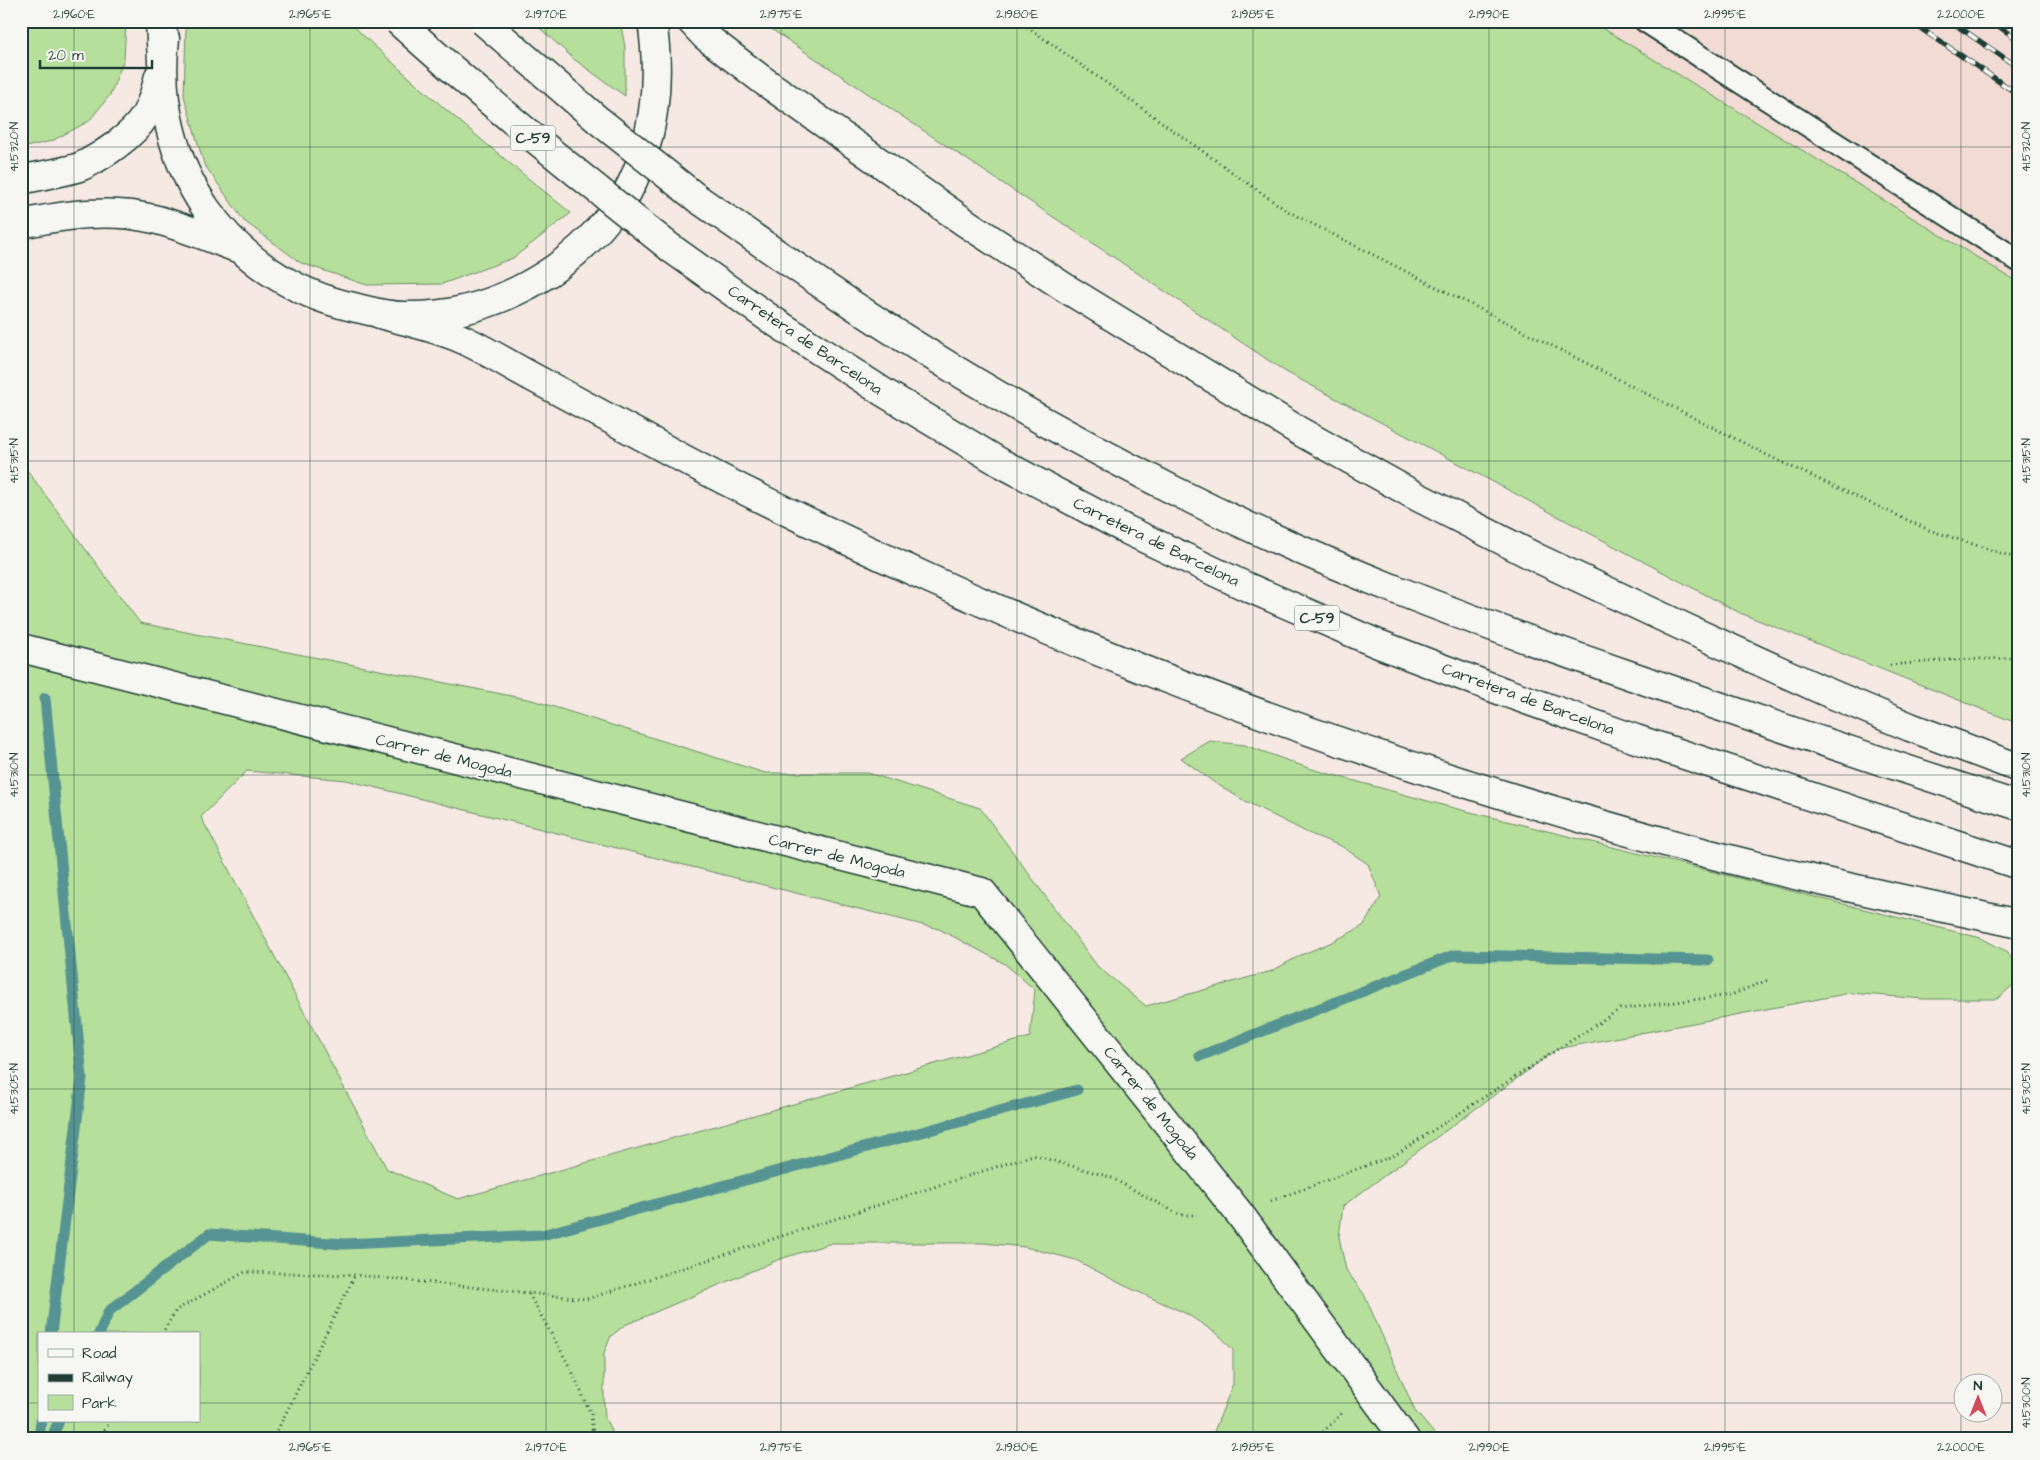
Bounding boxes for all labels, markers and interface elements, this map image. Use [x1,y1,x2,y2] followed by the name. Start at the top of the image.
[53,6,95,23] text: 2.1960°E
[289,6,331,23] text: 2.1965°E
[525,6,567,23] text: 2.1970°E
[760,6,802,23] text: 2.1975°E
[996,6,1038,23] text: 2.1980°E
[1232,6,1274,23] text: 2.1985°E
[1468,6,1510,23] text: 2.1990°E
[1704,6,1746,23] text: 2.1995°E
[1937,6,1985,23] text: 2.2000°E
[40,38,152,70] scale bar
[48,45,84,66] text: 20 m
[6,121,23,172] text: 41.5320°N
[2018,121,2035,172] text: 41.5320°N
[510,126,556,150] road number: C-59
[723,280,887,400] street label: Carretera de Barcelona
[6,437,23,484] text: 41.5315°N
[2018,437,2035,484] text: 41.5315°N
[1069,492,1243,592] street label: Carretera de Barcelona
[1294,606,1340,630] road number: C-59
[1439,657,1617,741] street label: Carretera de Barcelona
[373,728,515,785] street label: Carrer de Mogoda
[6,752,23,798] text: 41.5310°N
[2018,752,2035,798] text: 41.5310°N
[766,828,908,885] street label: Carrer de Mogoda
[1098,1042,1204,1165] street label: Carrer de Mogoda
[6,1062,23,1115] text: 41.5305°N
[2018,1062,2035,1115] text: 41.5305°N
[38,1332,200,1422] legend
[82,1343,117,1364] text: Road
[82,1367,133,1389] text: Railway
[1952,1372,2002,1422] north arrow
[1974,1376,1983,1396] text: N
[2018,1377,2035,1429] text: 41.5300°N
[82,1393,117,1414] text: Park
[289,1439,331,1456] text: 2.1965°E
[525,1439,567,1456] text: 2.1970°E
[760,1439,802,1456] text: 2.1975°E
[996,1439,1038,1456] text: 2.1980°E
[1232,1439,1274,1456] text: 2.1985°E
[1468,1439,1510,1456] text: 2.1990°E
[1704,1439,1746,1456] text: 2.1995°E
[1937,1439,1985,1456] text: 2.2000°E

